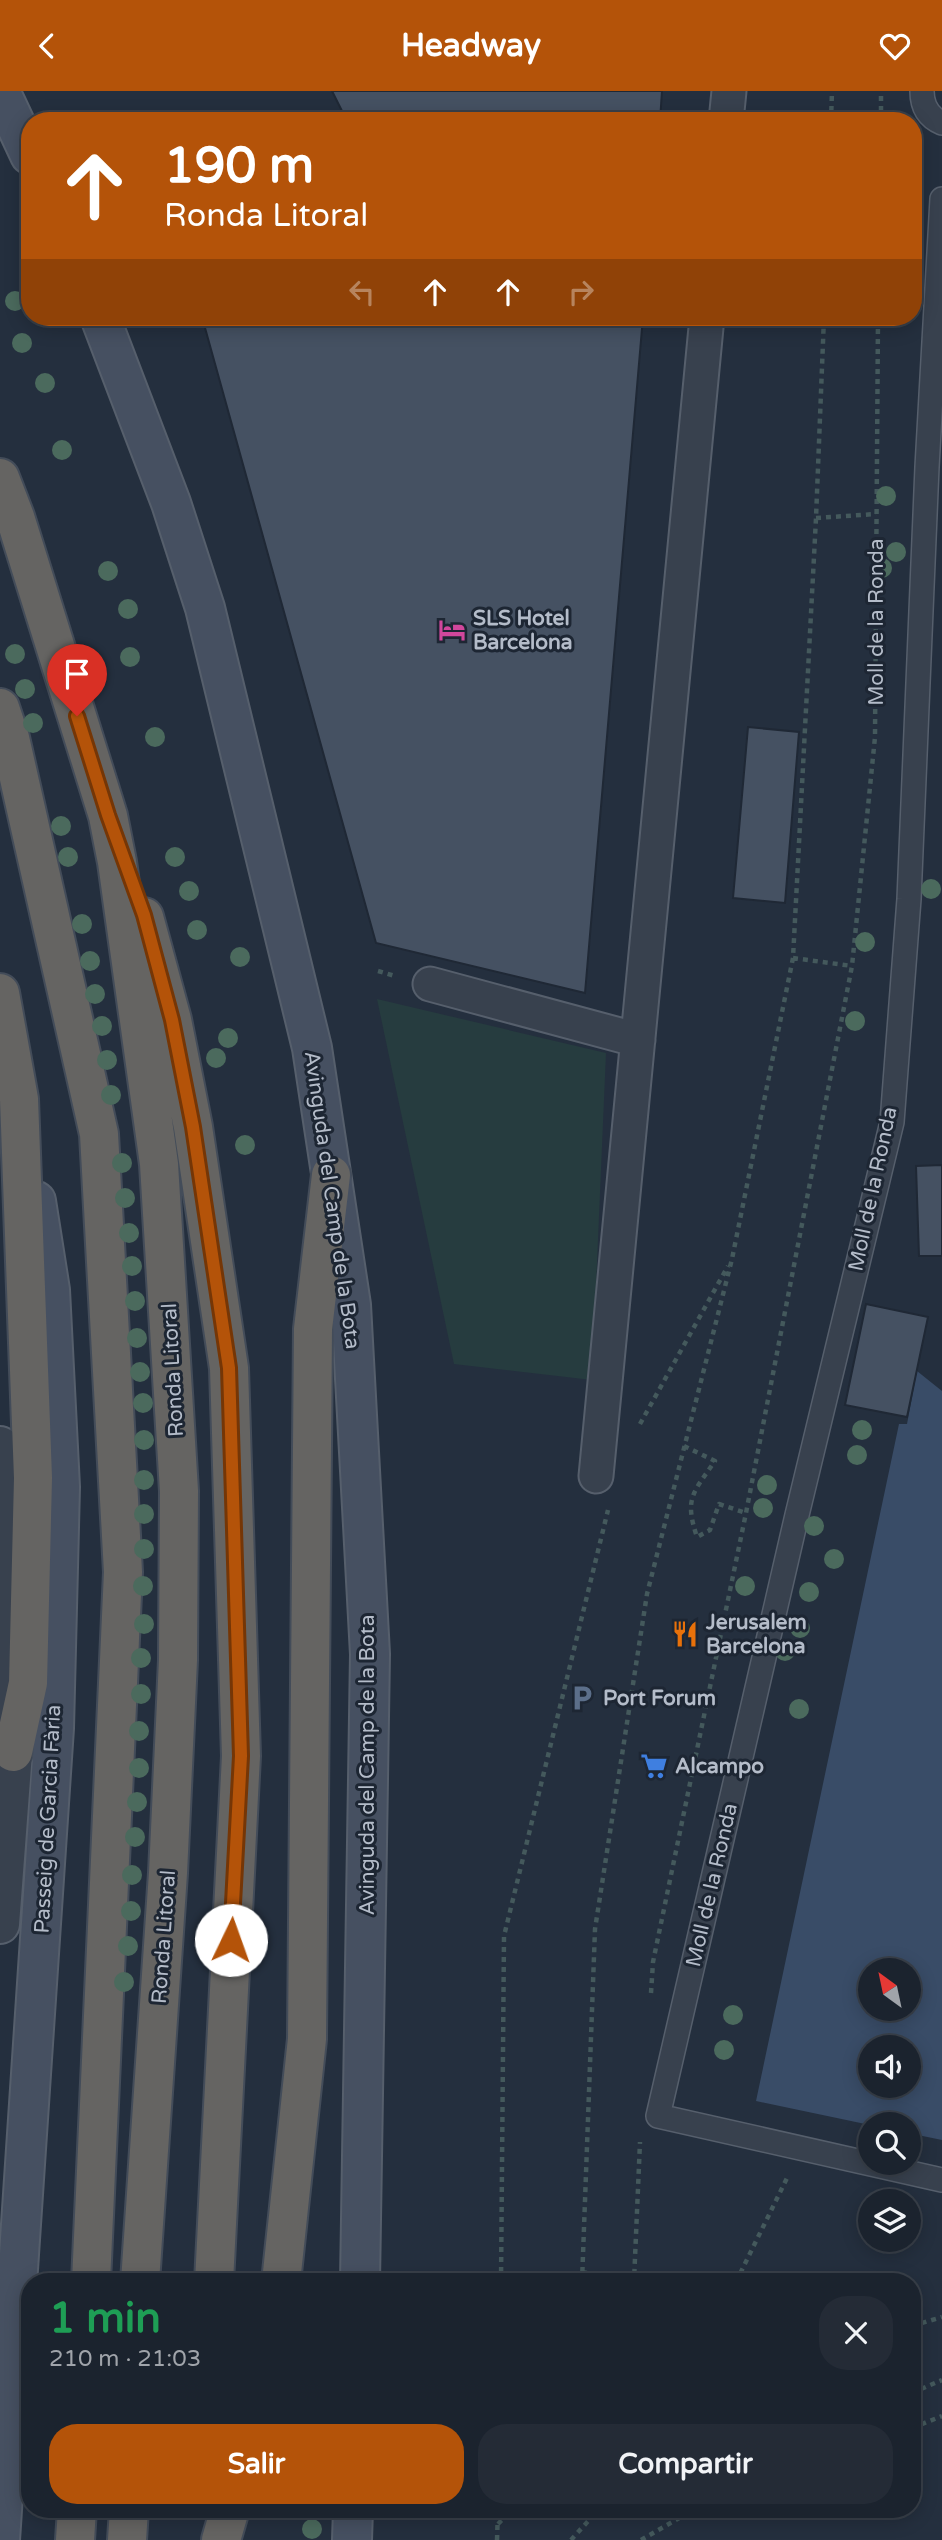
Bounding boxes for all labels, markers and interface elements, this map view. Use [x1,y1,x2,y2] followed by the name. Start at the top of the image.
[28,27,66,65] icon: back
[401,27,541,65] text: Headway
[876,27,914,65] icon: heart
[164,137,314,196] text: 190 m
[49,140,140,231] icon: ahead
[164,197,368,235] text: Ronda Litoral
[343,273,381,311] icon: left
[416,273,454,311] icon: ahead
[489,273,527,311] icon: ahead
[562,273,600,311] icon: right
[864,538,889,706] street label: Moll de la Ronda
[473,606,573,655] place label: SLS Hotel Barcelona
[437,615,467,645] hotel icon: SLS Hotel Barcelona
[47,644,107,716] pin
[58,655,96,693] icon: arrive
[299,1049,365,1351] street label: Avinguda del Camp de la Bota
[843,1105,903,1273] street label: Moll de la Ronda
[157,1302,189,1438] street label: Ronda Litoral
[705,1610,807,1659] place label: Jerusalem Barcelona
[355,1615,380,1915] street label: Avinguda del Camp de la Bota
[670,1619,700,1649] restaurant icon: Jerusalem Barcelona
[567,1683,597,1713] parking icon: Port Forum
[603,1686,716,1711] place label: Port Forum
[30,1704,66,1934] street label: Passeig de Garcia Fària
[639,1751,669,1781] supermarket icon: Alcampo
[675,1754,764,1779] place label: Alcampo
[681,1801,743,1969] street label: Moll de la Ronda
[147,1869,181,2005] street label: Ronda Litoral
[194,1903,268,1977] position arrow
[858,1958,920,2021] north arrow
[858,1958,921,2252] map controls
[858,2035,921,2098] button: sound
[858,2112,921,2175] button: search
[858,2189,921,2252] button: layers
[49,2293,161,2344] text: 1 min
[819,2296,893,2370] button: close
[49,2345,201,2373] text: 210 m · 21:03
[49,2424,464,2504] button: Salir
[478,2424,893,2504] button: Compartir

